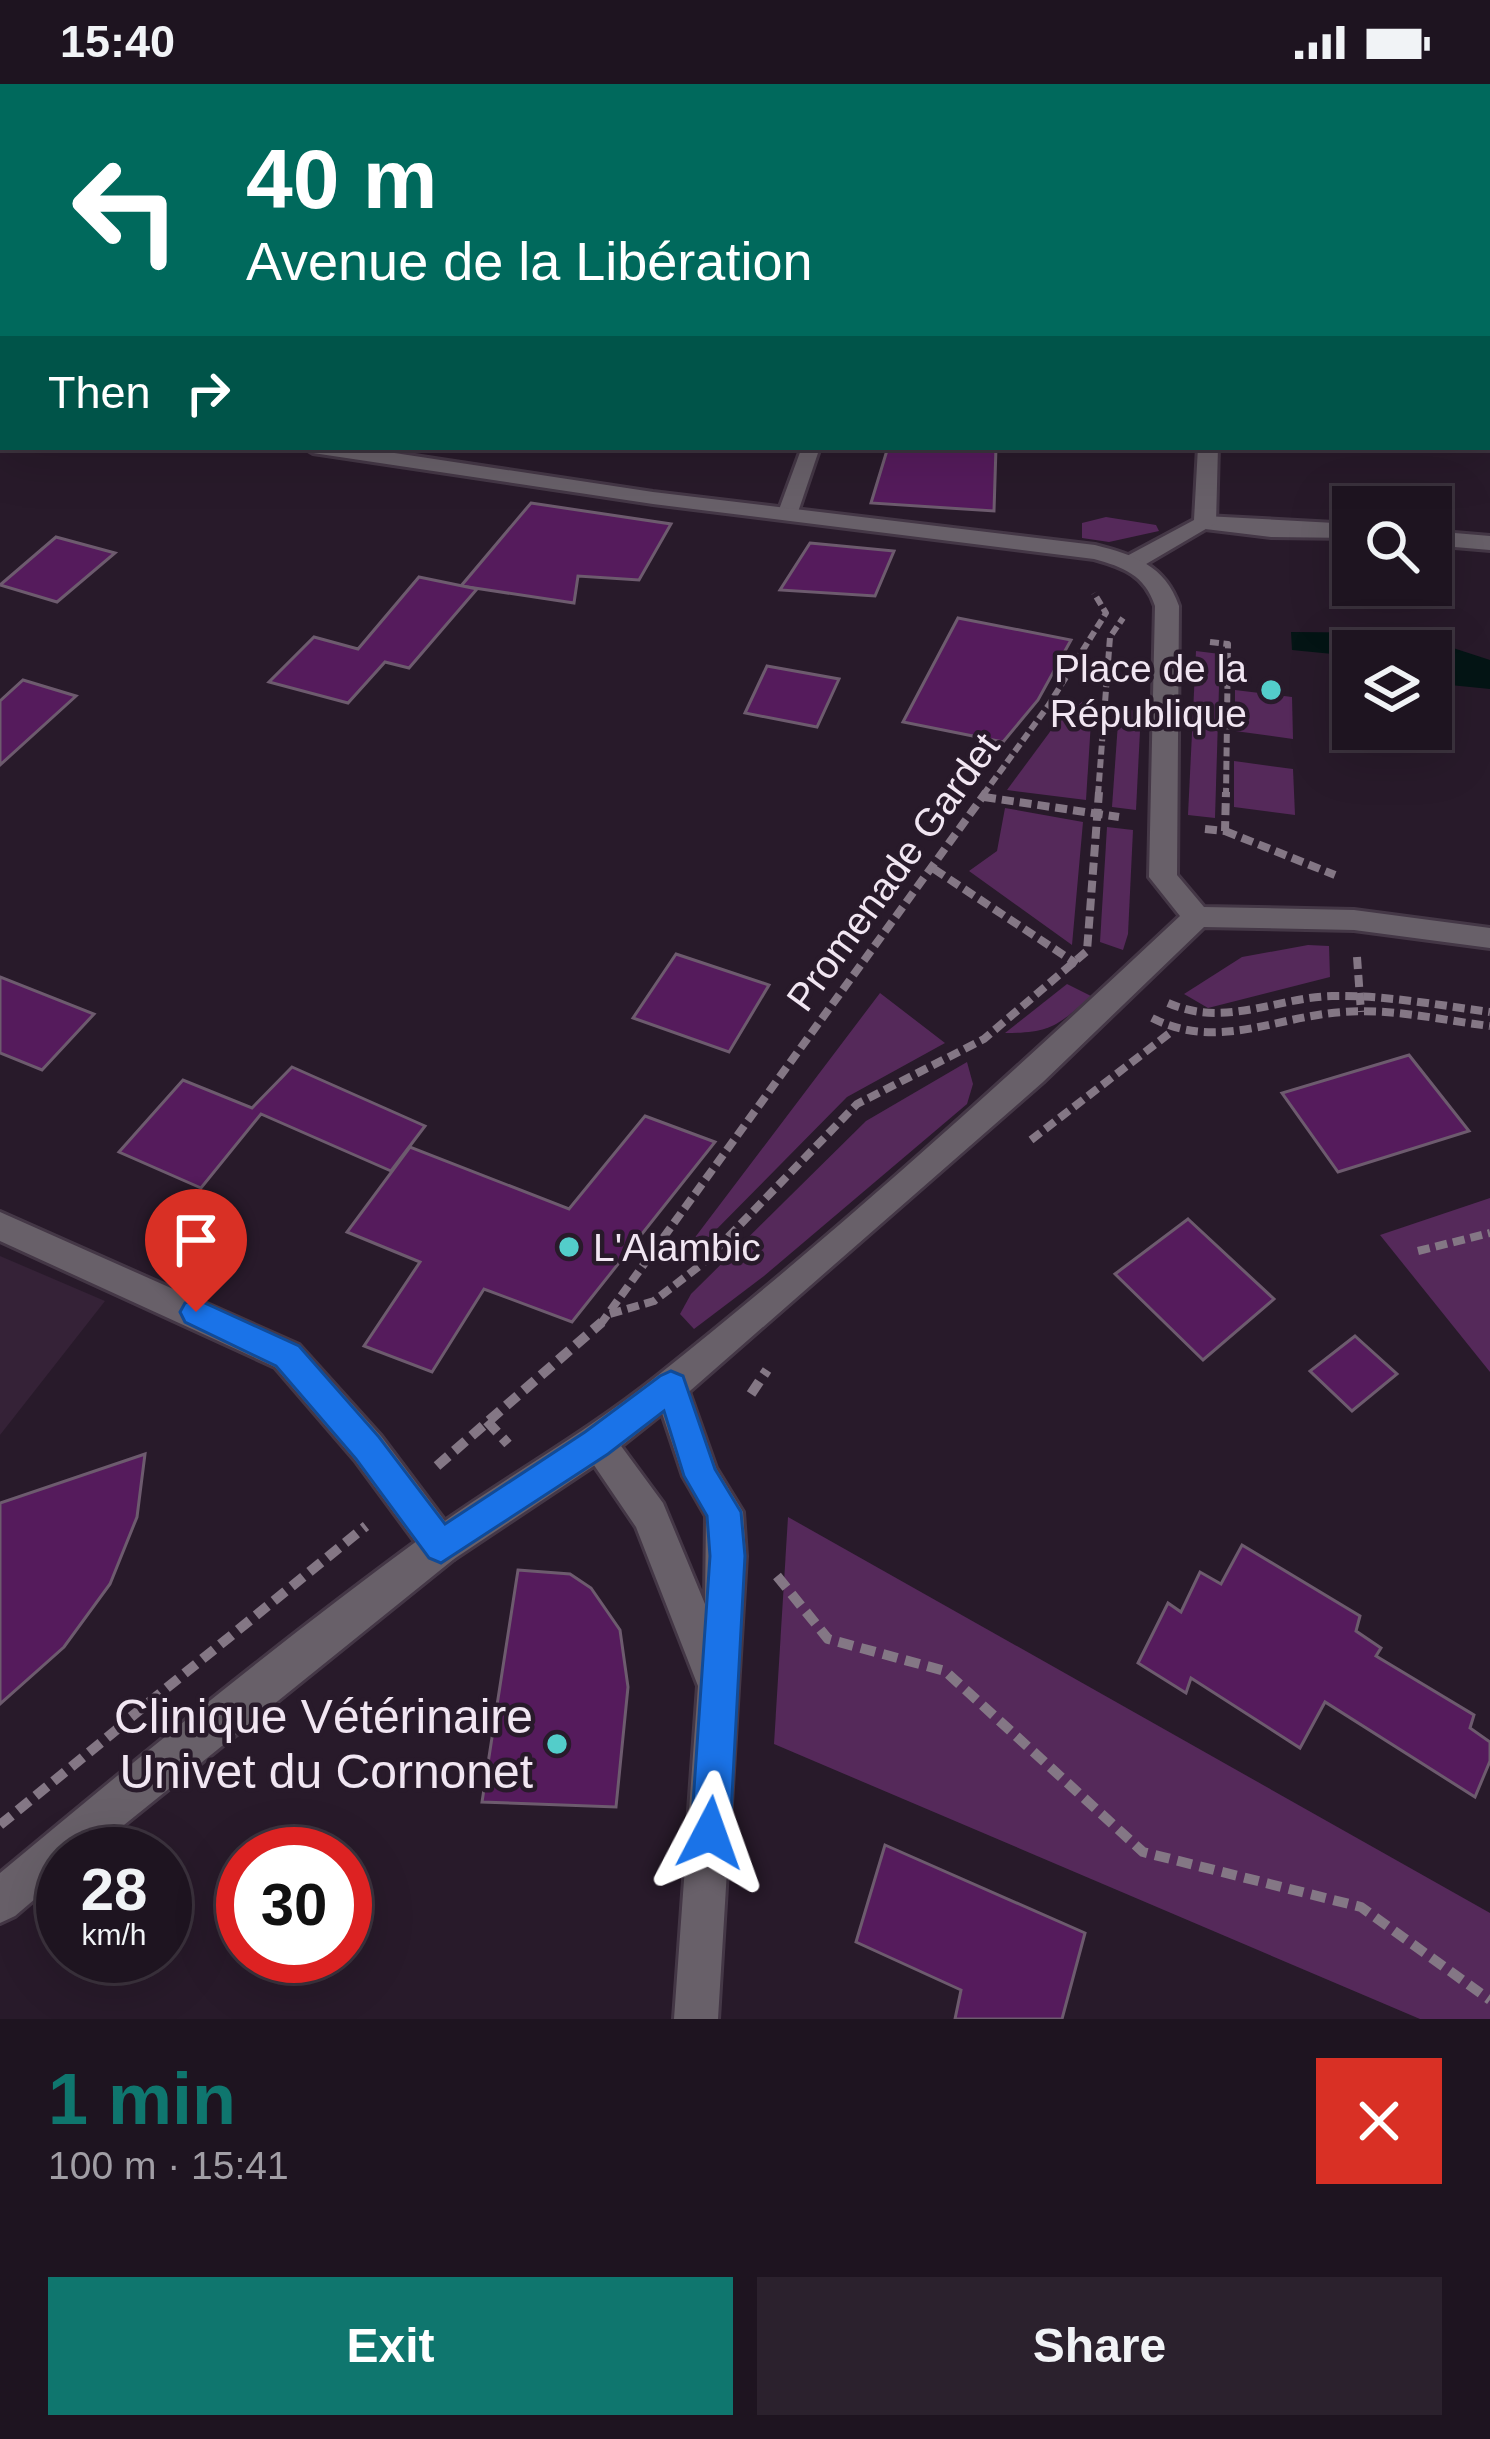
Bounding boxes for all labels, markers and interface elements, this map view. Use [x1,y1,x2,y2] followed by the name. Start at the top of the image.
[60,16,175,67] text: 15:40
[48,132,204,288] icon: left
[246,132,437,226] text: 40 m
[246,231,812,291] text: Avenue de la Libération
[175,360,241,426] icon: right
[48,367,151,418] text: Then
[1332,486,1452,750] map controls
[1332,486,1452,606] button: search
[1332,630,1452,750] button: layers
[1050,647,1247,735] place label: Place de la République
[1258,677,1284,703] marker: Place de la République
[778,725,1008,1019] street label: Promenade Gardet
[145,1189,247,1312] pin
[163,1207,229,1273] icon: arrive
[593,1226,761,1269] place label: L'Alambic
[556,1234,582,1260] marker: L'Alambic
[114,1690,533,1798] place label: Clinique Vétérinaire Univet du Cornonet
[544,1731,570,1757] marker: Clinique Vétérinaire Univet du Cornonet
[647,1770,773,1896] position arrow
[216,1827,372,1983] speed limit sign: 30
[81,1856,147,1923] text: 28
[81,1918,147,1951] text: km/h
[1316,2058,1442,2184] button: close
[48,2059,236,2139] text: 1 min
[48,2144,289,2187] text: 100 m · 15:41
[48,2277,733,2415] button: Exit
[757,2277,1442,2415] button: Share

